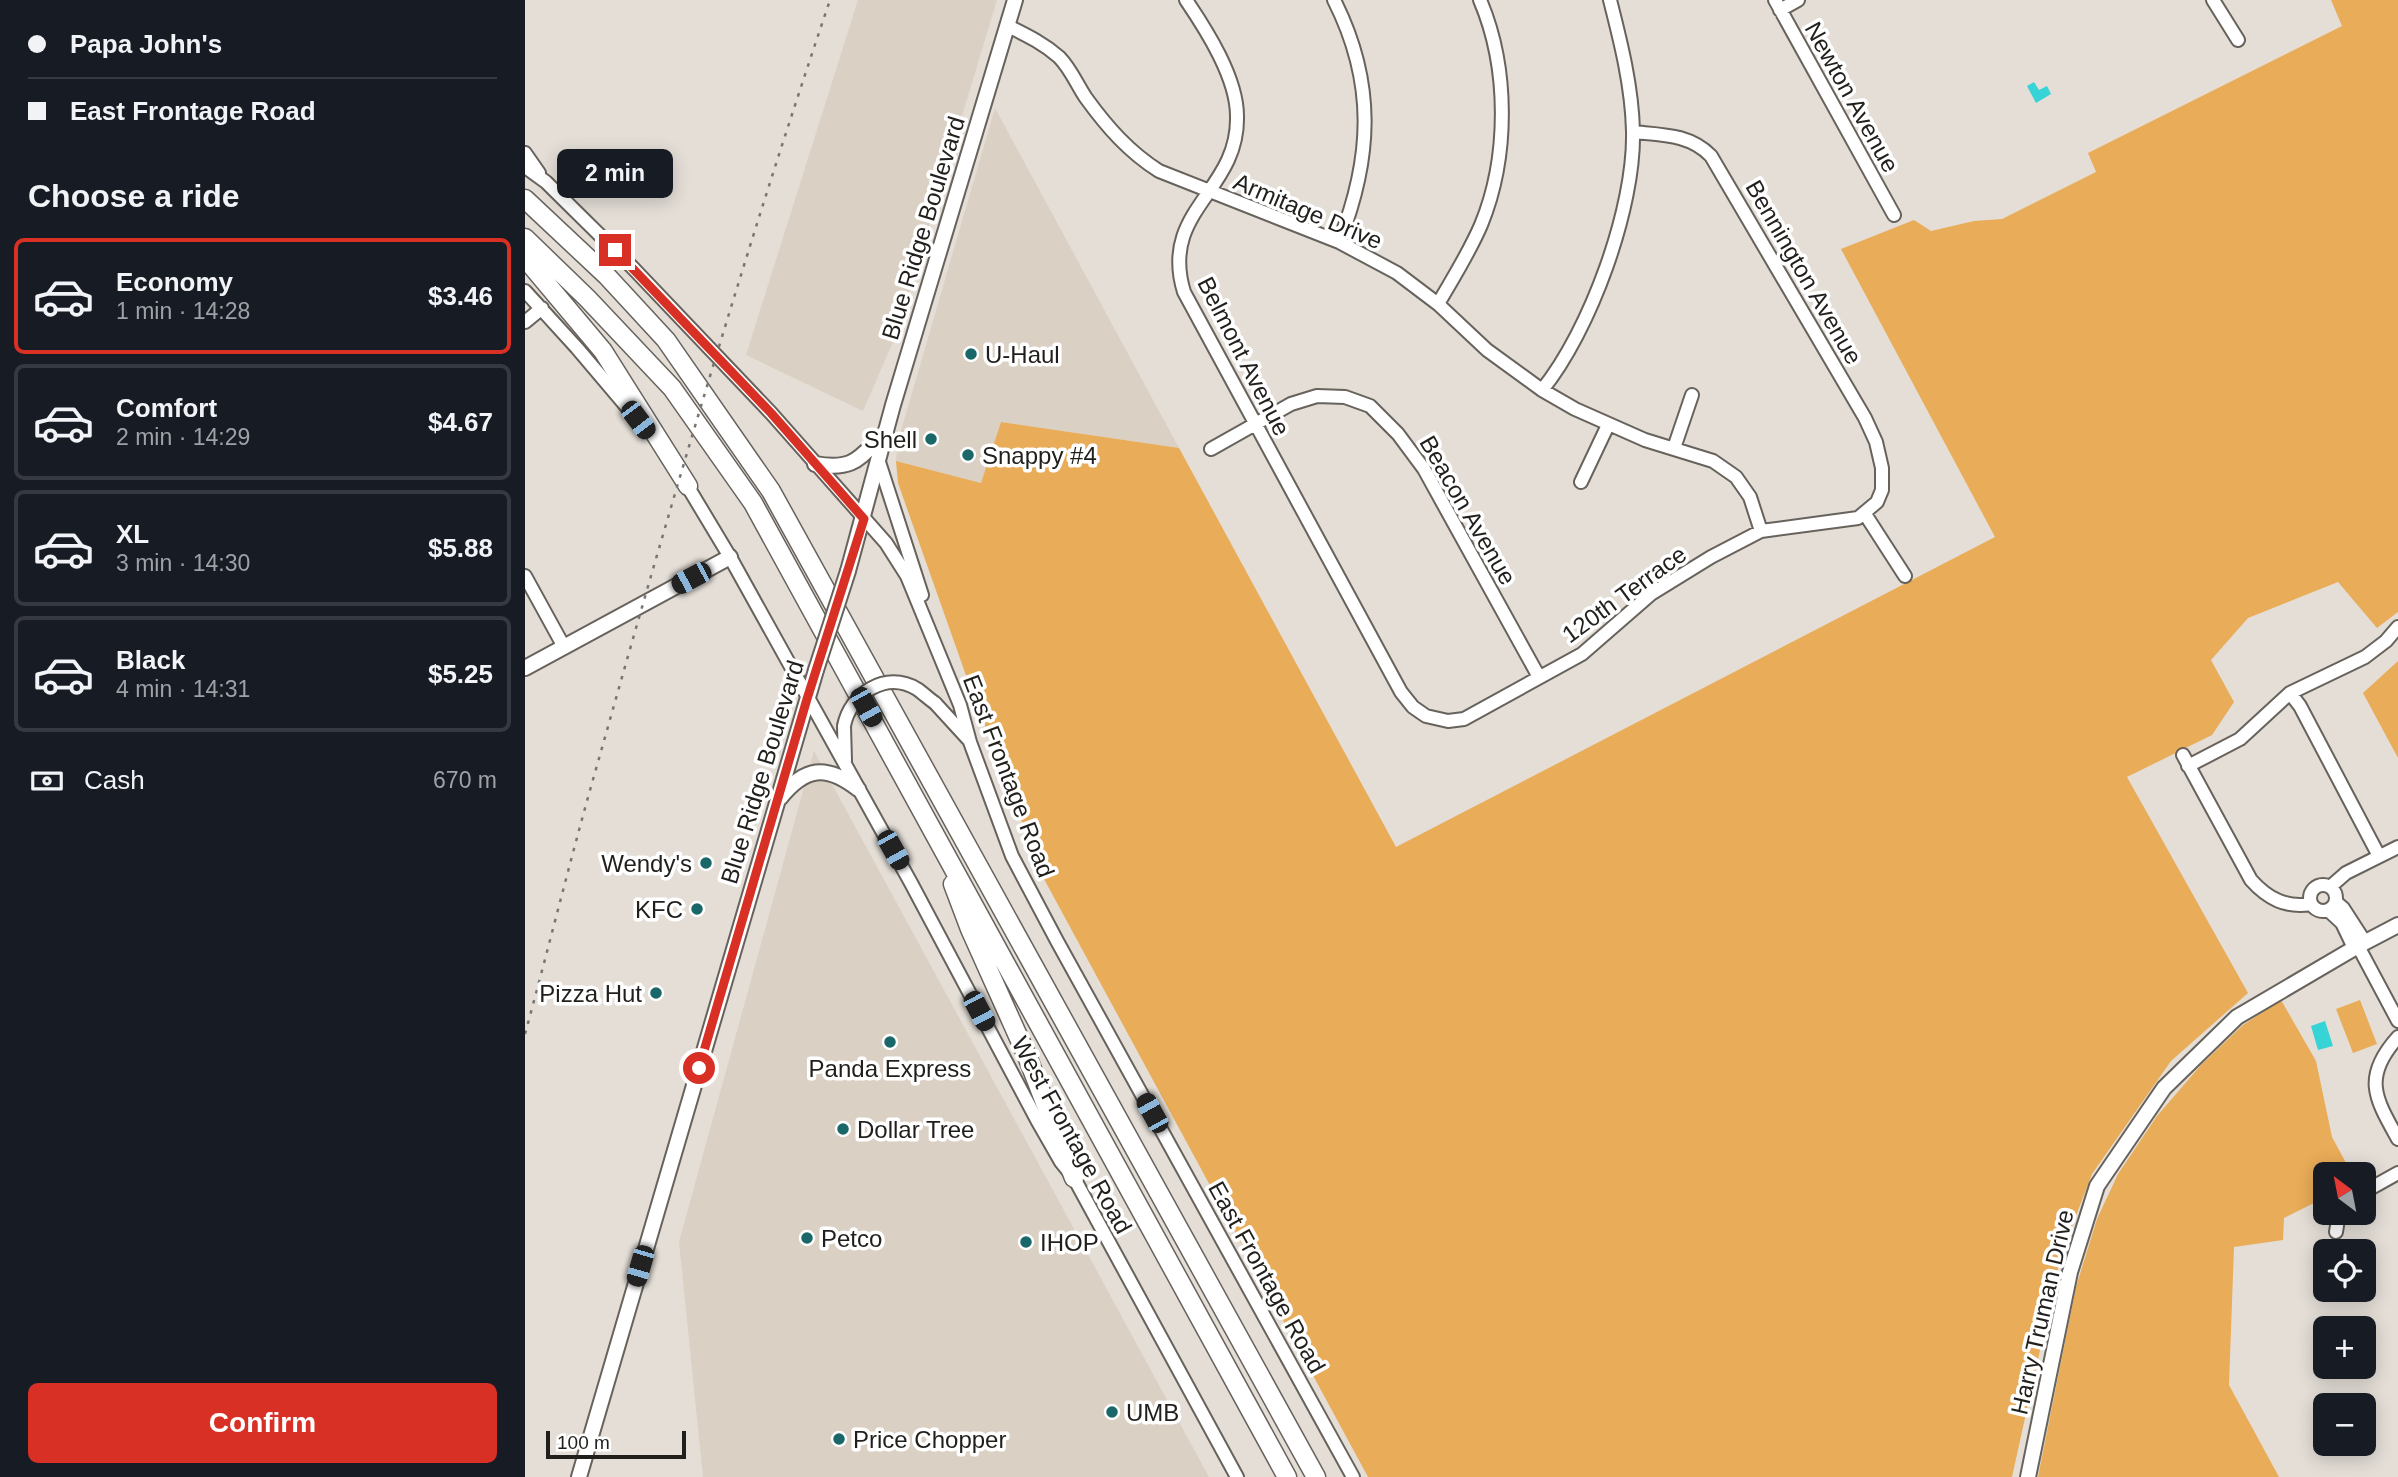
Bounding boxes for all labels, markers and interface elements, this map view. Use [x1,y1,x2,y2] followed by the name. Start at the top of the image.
[1800,17,1904,177] street label: Newton Avenue
[70,29,222,59] text: Papa John's
[70,96,316,126] text: East Frontage Road
[876,113,970,343] street label: Blue Ridge Boulevard
[557,148,673,198] callout: 2 min
[585,160,645,186] text: 2 min
[1230,168,1386,254] street label: Armitage Drive
[1740,175,1868,369] street label: Bennington Avenue
[28,178,240,214] text: Choose a ride
[599,234,631,266] route end
[32,265,95,328] icon: car
[116,267,233,297] text: Economy
[1192,272,1296,440] street label: Belmont Avenue
[428,281,493,311] text: $3.46
[116,298,250,324] text: 1 min · 14:28
[985,341,1060,368] place label: U-Haul
[963,346,979,362] marker: U-Haul
[32,391,95,454] icon: car
[116,393,217,423] text: Comfort
[617,397,660,443] car
[428,407,493,437] text: $4.67
[116,424,250,450] text: 2 min · 14:29
[864,426,917,453] place label: Shell
[923,431,939,447] marker: Shell
[1414,431,1522,589] street label: Beacon Avenue
[982,442,1097,469] place label: Snappy #4
[960,447,976,463] marker: Snappy #4
[32,517,95,580] icon: car
[116,519,149,549] text: XL
[428,533,493,563] text: $5.88
[1557,540,1691,648] street label: 120th Terrace
[116,550,250,576] text: 3 min · 14:30
[668,559,715,597] car
[32,643,95,706] icon: car
[116,645,185,675] text: Black
[715,657,809,887] street label: Blue Ridge Boulevard
[428,659,493,689] text: $5.25
[958,671,1060,881] street label: East Frontage Road
[116,676,250,702] text: 4 min · 14:31
[847,684,886,730] car
[28,762,66,800] icon: cash
[84,765,145,795] text: Cash
[433,767,497,793] text: 670 m
[874,827,913,873] car
[601,850,692,877] place label: Wendy's
[698,855,714,871] marker: Wendy's
[635,896,683,923] place label: KFC
[689,901,705,917] marker: KFC
[539,980,642,1007] place label: Pizza Hut
[648,985,664,1001] marker: Pizza Hut
[960,988,999,1034] car
[1007,1032,1137,1238] street label: West Frontage Road
[882,1034,898,1050] marker: Panda Express
[683,1052,715,1084] route start
[809,1055,971,1082] place label: Panda Express
[1133,1090,1172,1136] car
[857,1116,974,1143] place label: Dollar Tree
[835,1121,851,1137] marker: Dollar Tree
[2313,1162,2377,1225] north arrow
[2313,1162,2376,1456] map controls
[1203,1177,1331,1377] street label: East Frontage Road
[2005,1207,2079,1417] street label: Harry Truman Drive
[821,1225,882,1252] place label: Petco
[1040,1229,1099,1256] place label: IHOP
[799,1230,815,1246] marker: Petco
[1018,1234,1034,1250] marker: IHOP
[2313,1239,2376,1302] button: locate
[625,1243,656,1289] car
[2313,1316,2376,1379] button: +
[28,1383,497,1463] button: Confirm
[2313,1393,2376,1456] button: −
[1126,1399,1179,1426] place label: UMB
[1104,1404,1120,1420] marker: UMB
[853,1426,1006,1453] place label: Price Chopper
[546,1428,686,1460] scale bar
[831,1431,847,1447] marker: Price Chopper
[557,1432,610,1453] text: 100 m

